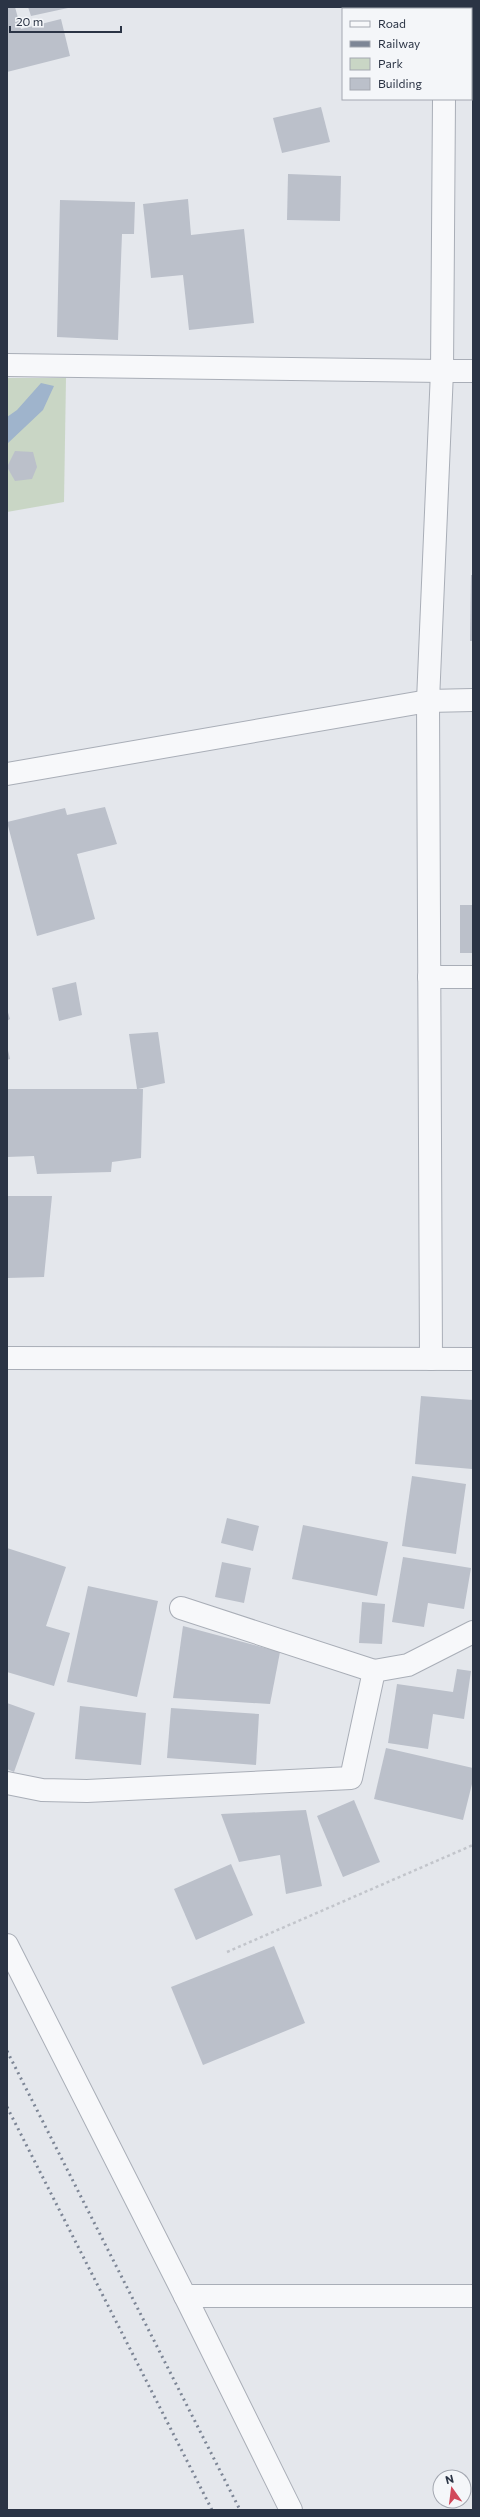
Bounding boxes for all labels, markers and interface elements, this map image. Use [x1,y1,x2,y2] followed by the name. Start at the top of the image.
[10,8,121,34] scale bar
[342,8,472,100] legend
[16,14,43,28] text: 20 m
[378,16,406,30] text: Road
[378,36,420,50] text: Railway
[378,56,404,70] text: Park
[378,76,422,90] text: Building
[432,2469,472,2509] north arrow
[444,2472,455,2486] text: N

